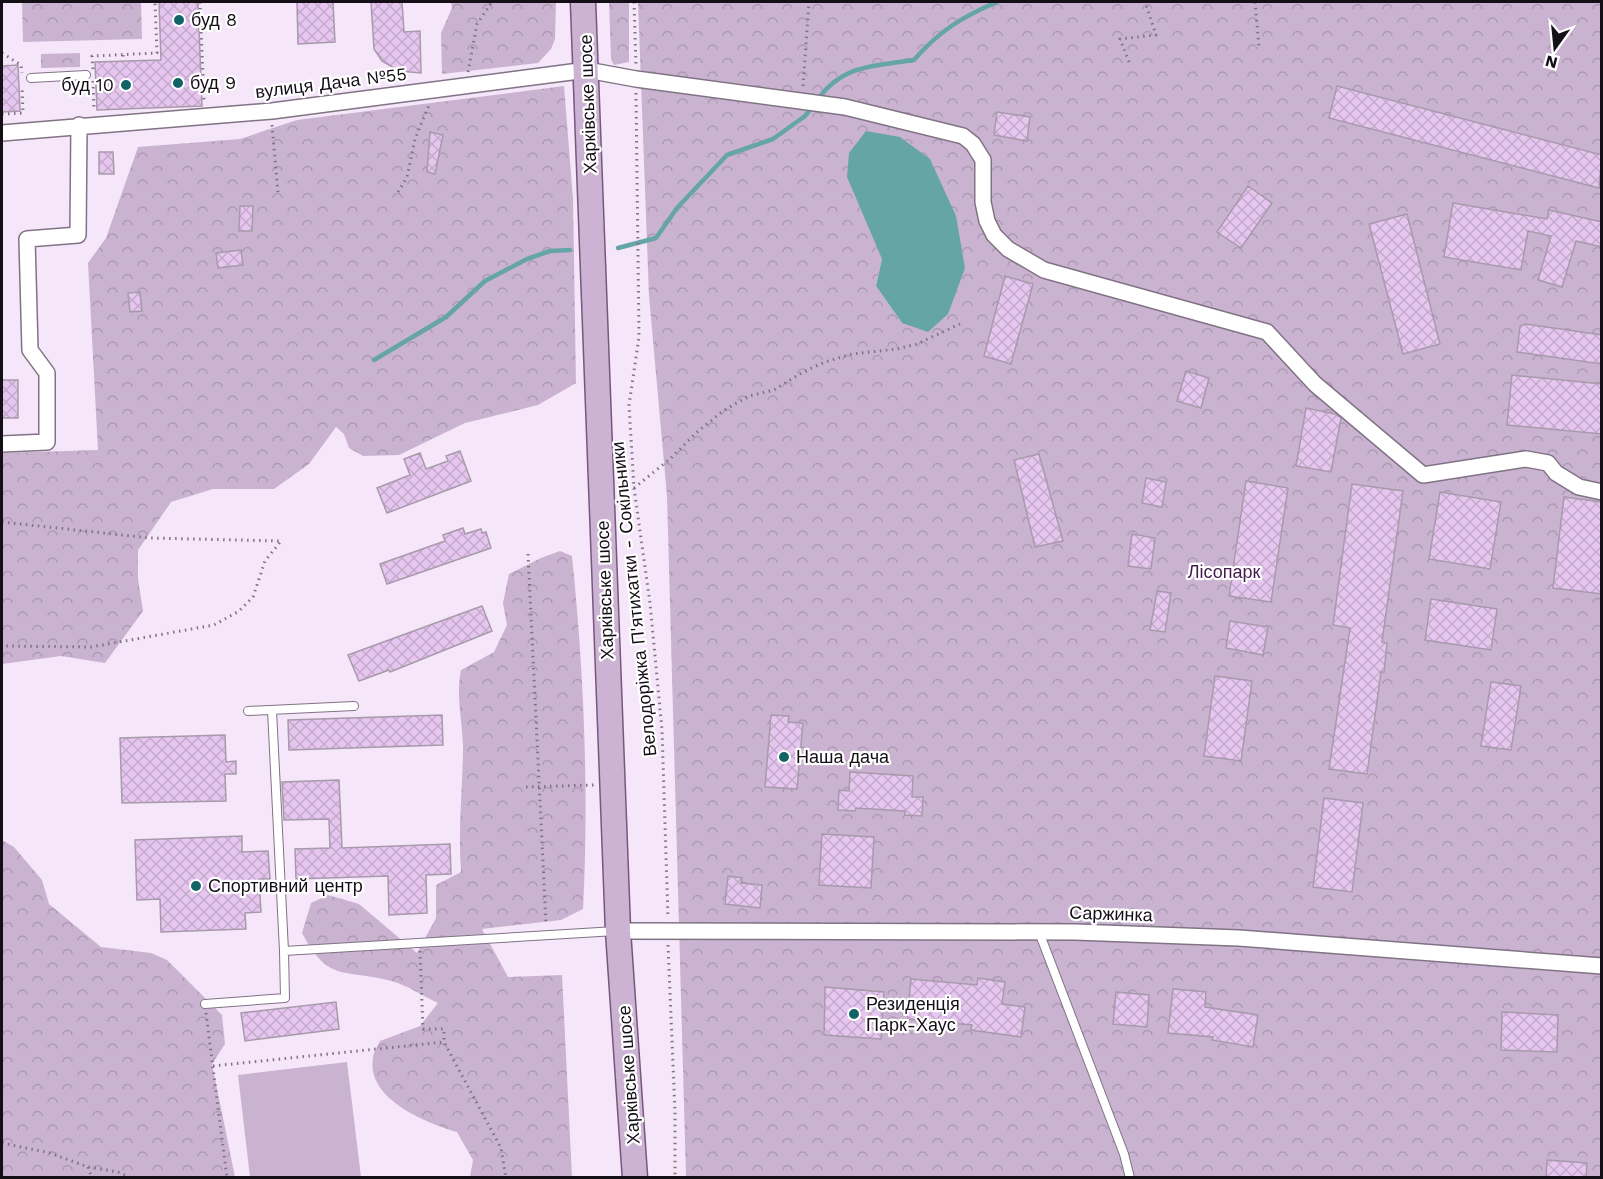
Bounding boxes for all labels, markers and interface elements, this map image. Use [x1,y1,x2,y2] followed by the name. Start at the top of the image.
[191,9,237,30] place label: буд 8
[172,13,186,27] marker: буд 8
[1525,18,1585,78] north arrow
[575,34,600,174] street label: Харківське шосе
[1543,51,1559,73] text: N
[254,63,408,102] street label: вулиця Дача №55
[190,72,236,93] place label: буд 9
[61,74,114,95] place label: буд 10
[171,76,185,90] marker: буд 9
[119,78,133,92] marker: буд 10
[607,440,660,758] street label: Велодоріжка П'ятихатки - Сокільники
[592,520,617,660] street label: Харківське шосе
[1188,561,1260,582] park label: Лісопарк
[796,746,890,767] place label: Наша дача
[777,750,791,764] marker: Наша дача
[208,875,363,896] place label: Спортивний центр
[189,879,203,893] marker: Спортивний центр
[1069,902,1154,925] street label: Саржинка
[866,993,960,1035] place label: Резиденція Парк-Хаус
[613,1005,644,1145] street label: Харківське шосе
[847,1007,861,1021] marker: Резиденція Парк-Хаус

